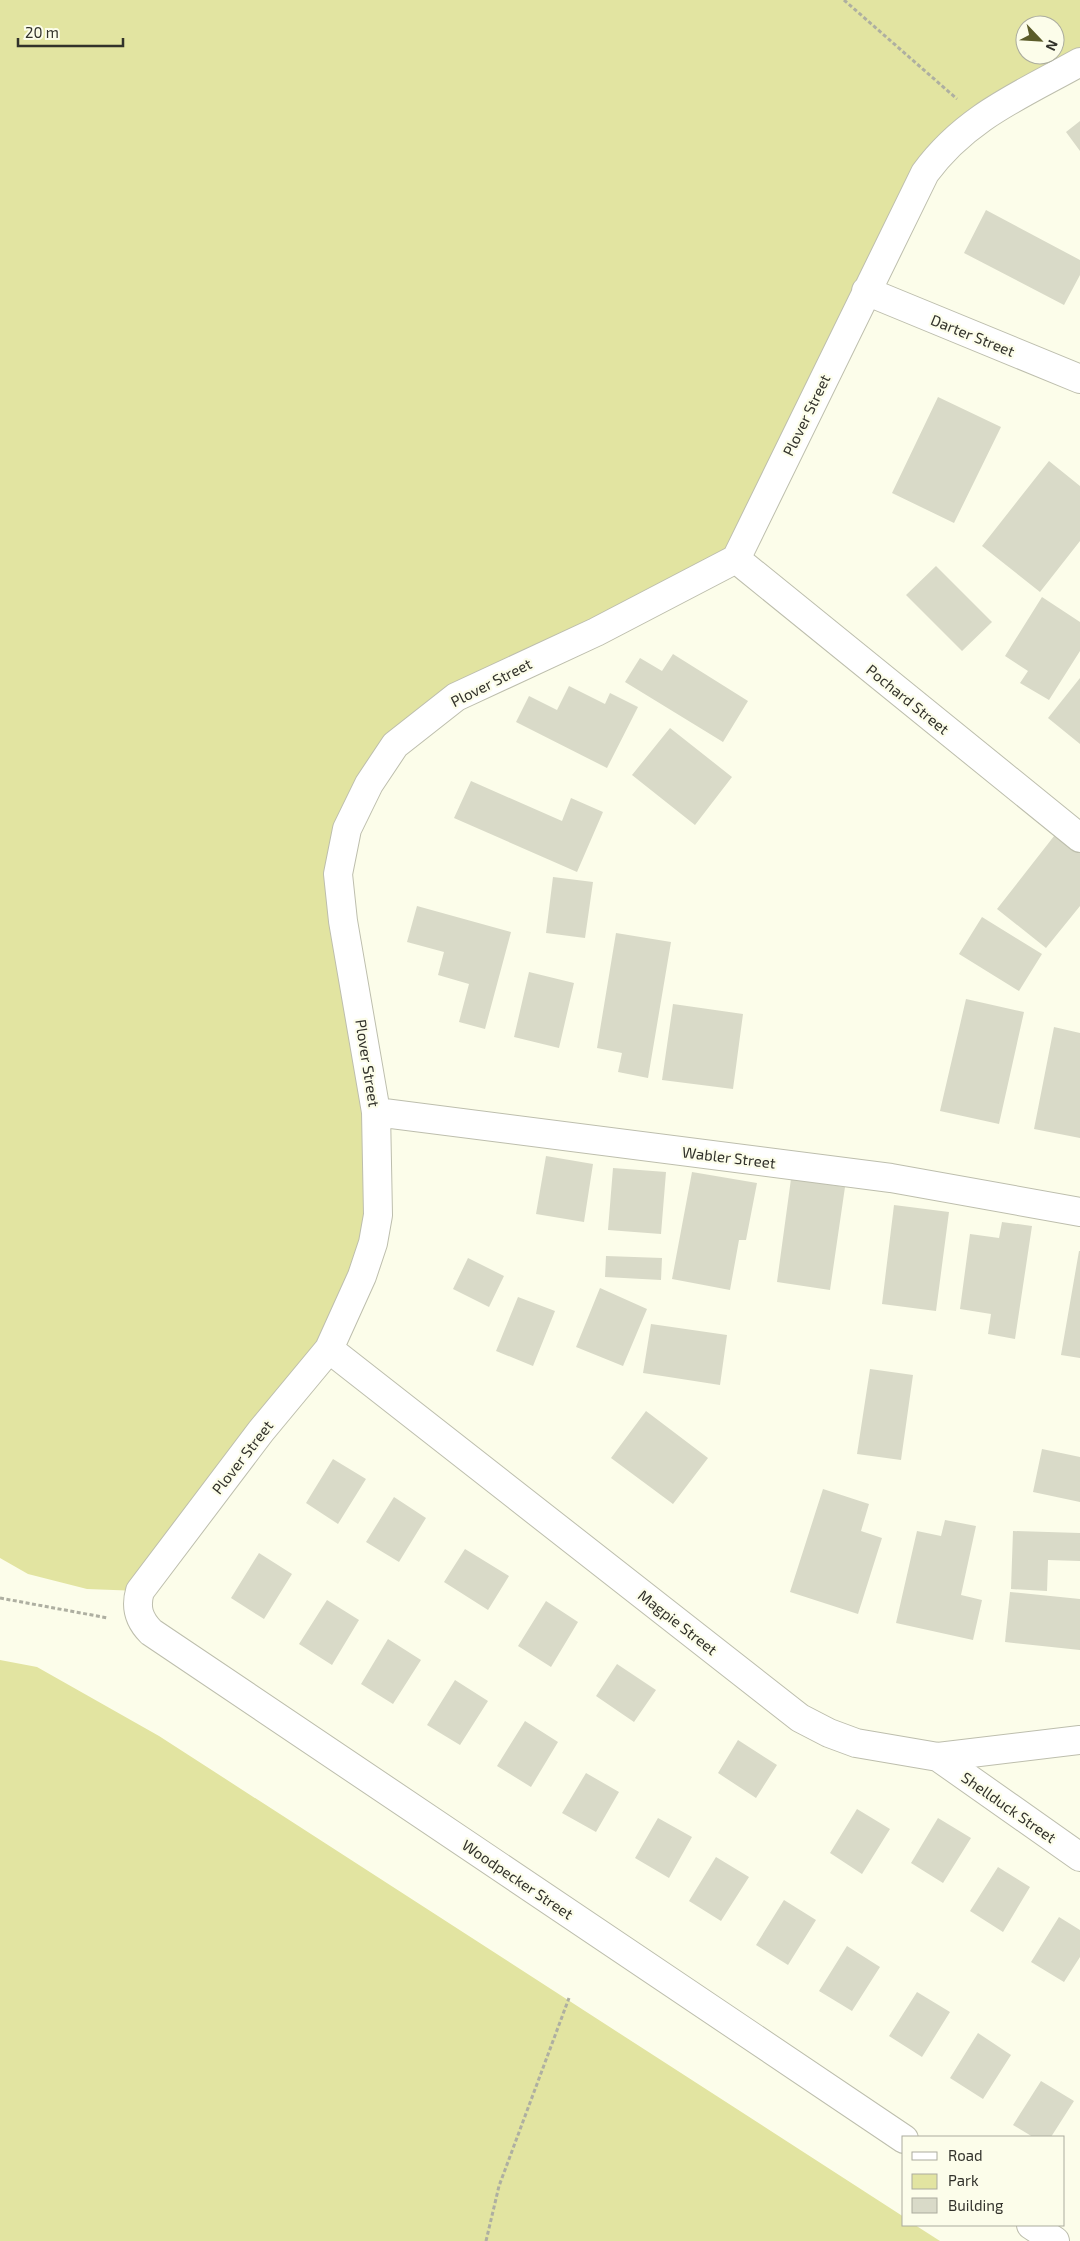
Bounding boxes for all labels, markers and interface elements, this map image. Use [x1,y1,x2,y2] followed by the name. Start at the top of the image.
[18,15,122,47] scale bar
[1015,15,1065,65] north arrow
[25,23,59,41] text: 20 m
[1042,38,1062,54] text: N
[928,310,1018,360] street label: Darter Street
[779,371,834,459] street label: Plover Street
[448,654,535,710] street label: Plover Street
[863,660,953,738] street label: Pochard Street
[352,1018,384,1108] street label: Plover Street
[681,1142,777,1172] street label: Wabler Street
[208,1416,276,1497] street label: Plover Street
[635,1586,721,1659] street label: Magpie Street
[958,1768,1060,1846] street label: Shellduck Street
[459,1835,577,1923] street label: Woodpecker Street
[902,2136,1065,2226] legend
[948,2146,983,2164] text: Road
[948,2171,979,2189] text: Park
[948,2196,1004,2214] text: Building

